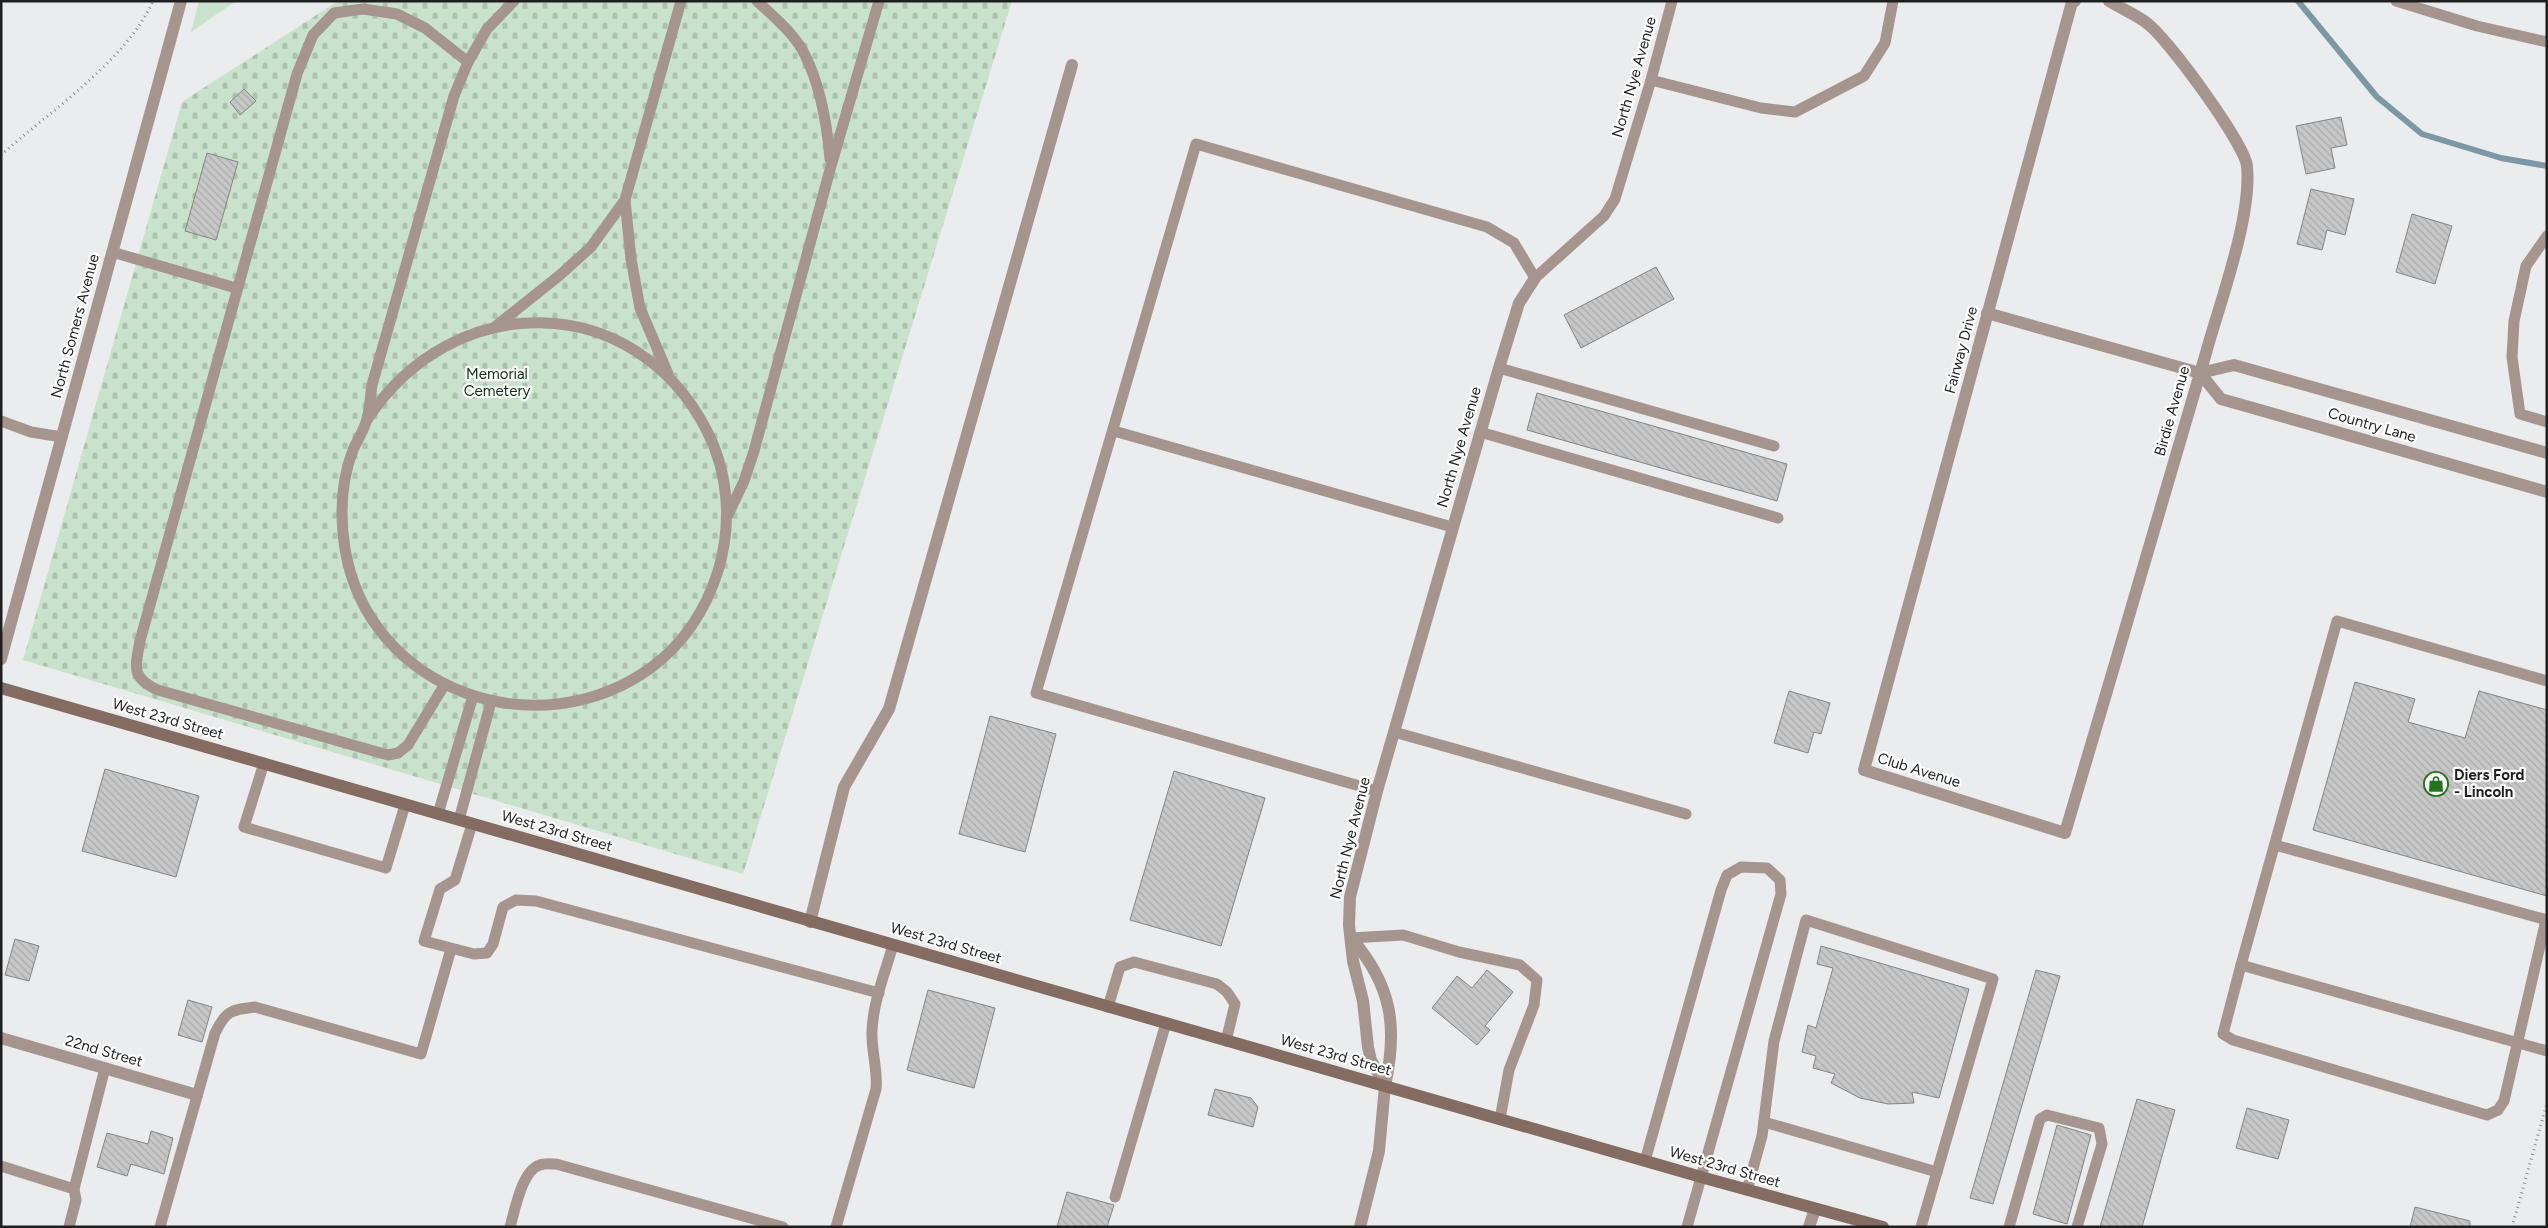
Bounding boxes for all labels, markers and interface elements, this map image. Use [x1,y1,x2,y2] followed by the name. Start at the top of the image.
[1608,14,1660,140] street label: North Nye Avenue
[47,252,103,400] street label: North Somers Avenue
[1941,304,1981,396] street label: Fairway Drive
[2151,364,2193,458] street label: Birdie Avenue
[464,365,530,400] park label: Memorial Cemetery
[1433,384,1485,510] street label: North Nye Avenue
[2326,404,2418,446] street label: Country Lane
[111,695,226,744] street label: West 23rd Street
[1875,749,1963,791] street label: Club Avenue
[2454,766,2525,801] place label: Diers Ford - Lincoln
[2423,771,2449,797] shop icon: Diers Ford - Lincoln
[1326,775,1374,901] street label: North Nye Avenue
[500,807,615,856] street label: West 23rd Street
[889,919,1004,968] street label: West 23rd Street
[63,1031,145,1071] street label: 22nd Street
[1279,1031,1394,1080] street label: West 23rd Street
[1668,1143,1783,1192] street label: West 23rd Street

